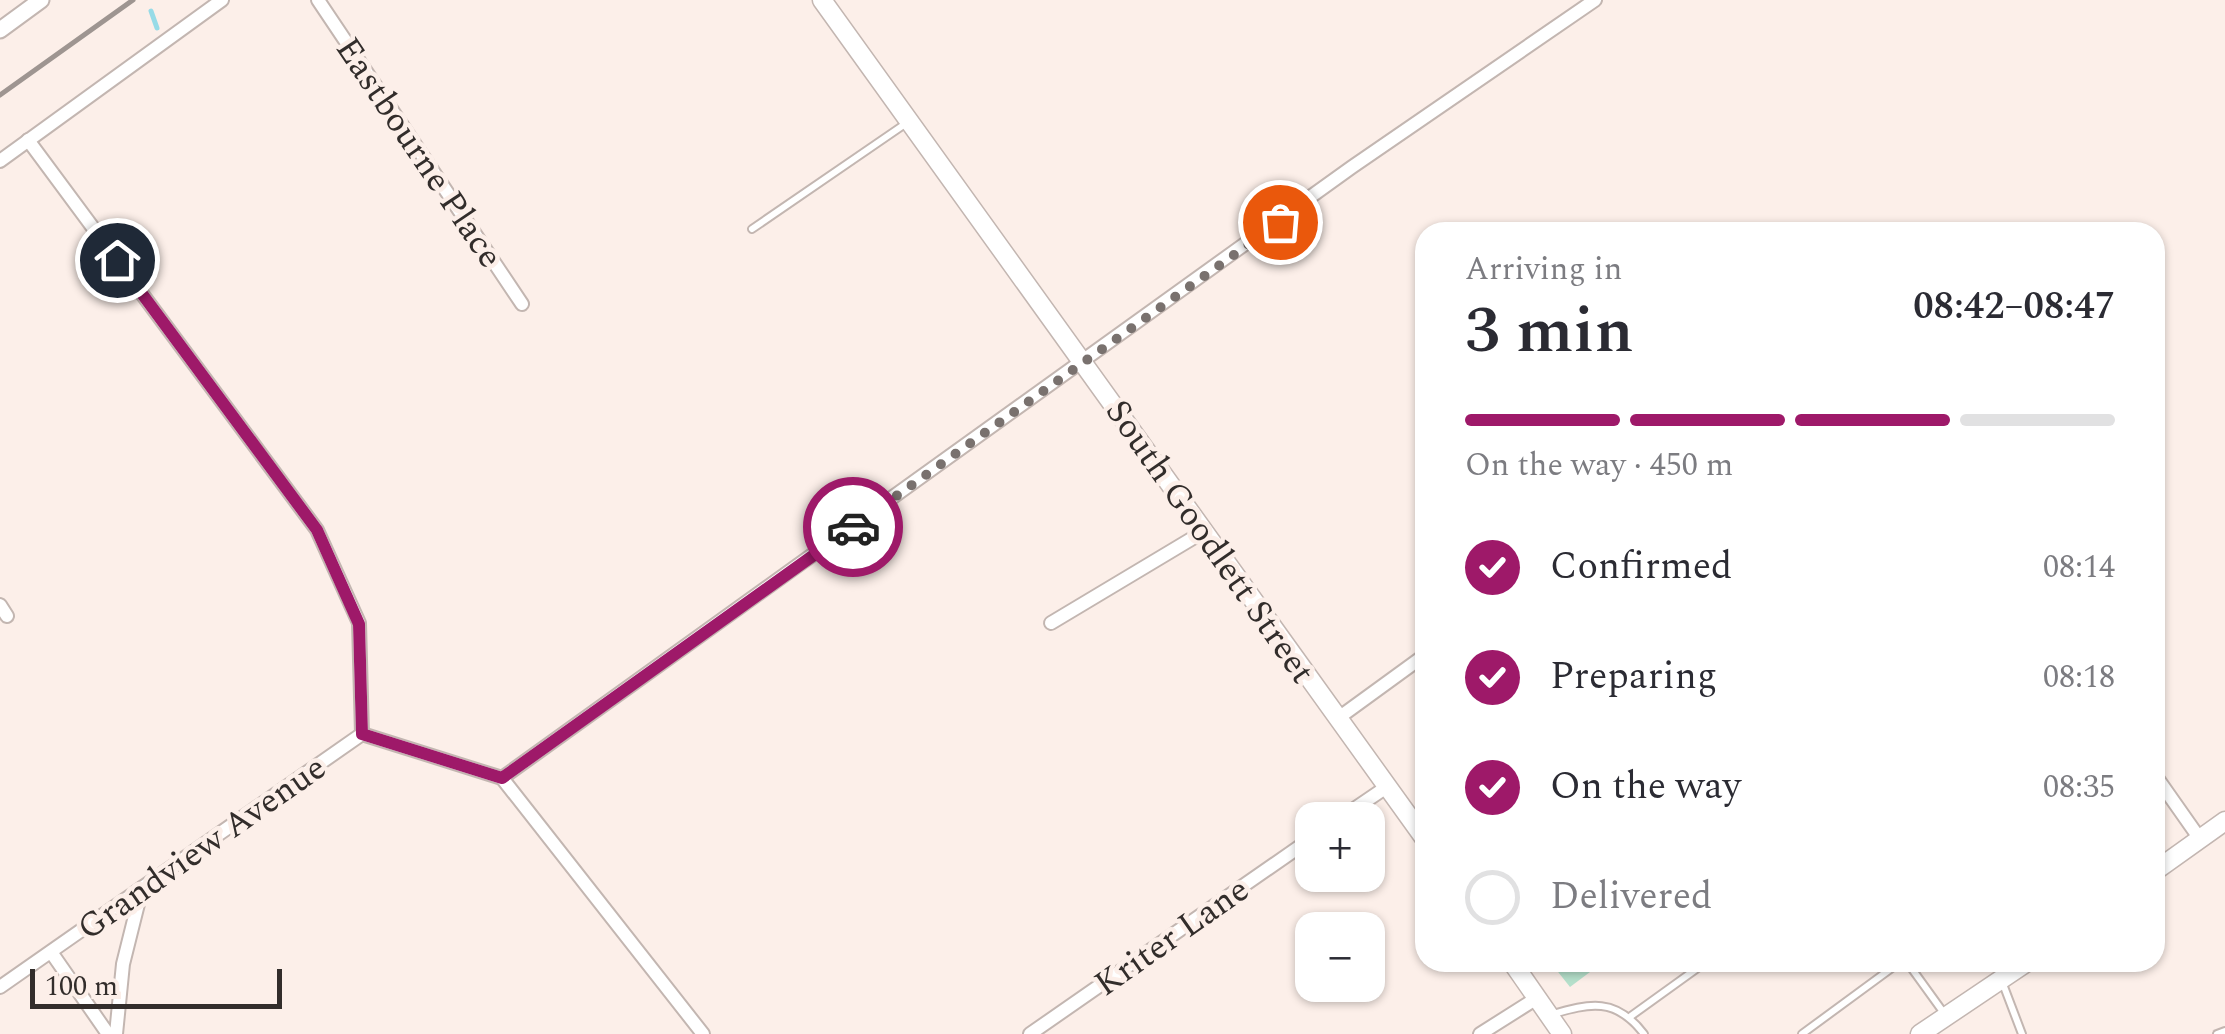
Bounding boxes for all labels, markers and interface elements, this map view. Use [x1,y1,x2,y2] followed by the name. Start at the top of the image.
[322,27,516,279] street label: Eastbourne Place
[1238,180,1323,265] pin
[1253,195,1308,250] icon: bag
[75,218,160,303] pin
[90,233,145,288] icon: home
[1465,245,1622,294] text: Arriving in
[1913,278,2115,336] text: 08:42–08:47
[1465,282,1634,381] text: 3 min
[1092,389,1328,695] street label: South Goodlett Street
[1465,441,1733,490] text: On the way · 450 m
[803,477,903,577] courier
[826,500,881,555] icon: car
[1550,538,1732,596] text: Confirmed
[1465,540,1520,595] icon: check
[2043,543,2115,592] text: 08:14
[1550,648,1717,706] text: Preparing
[1465,650,1520,705] icon: check
[2043,653,2115,702] text: 08:18
[66,742,337,954] street label: Grandview Avenue
[1550,758,1741,816] text: On the way
[1465,760,1520,815] icon: check
[2043,763,2115,812] text: 08:35
[1295,802,1385,1002] map controls
[1295,802,1385,892] button: +
[1084,864,1260,1010] street label: Kriter Lane
[1550,868,1712,926] text: Delivered
[1295,912,1385,1002] button: −
[30,964,282,1008] scale bar
[45,965,118,1008] text: 100 m

